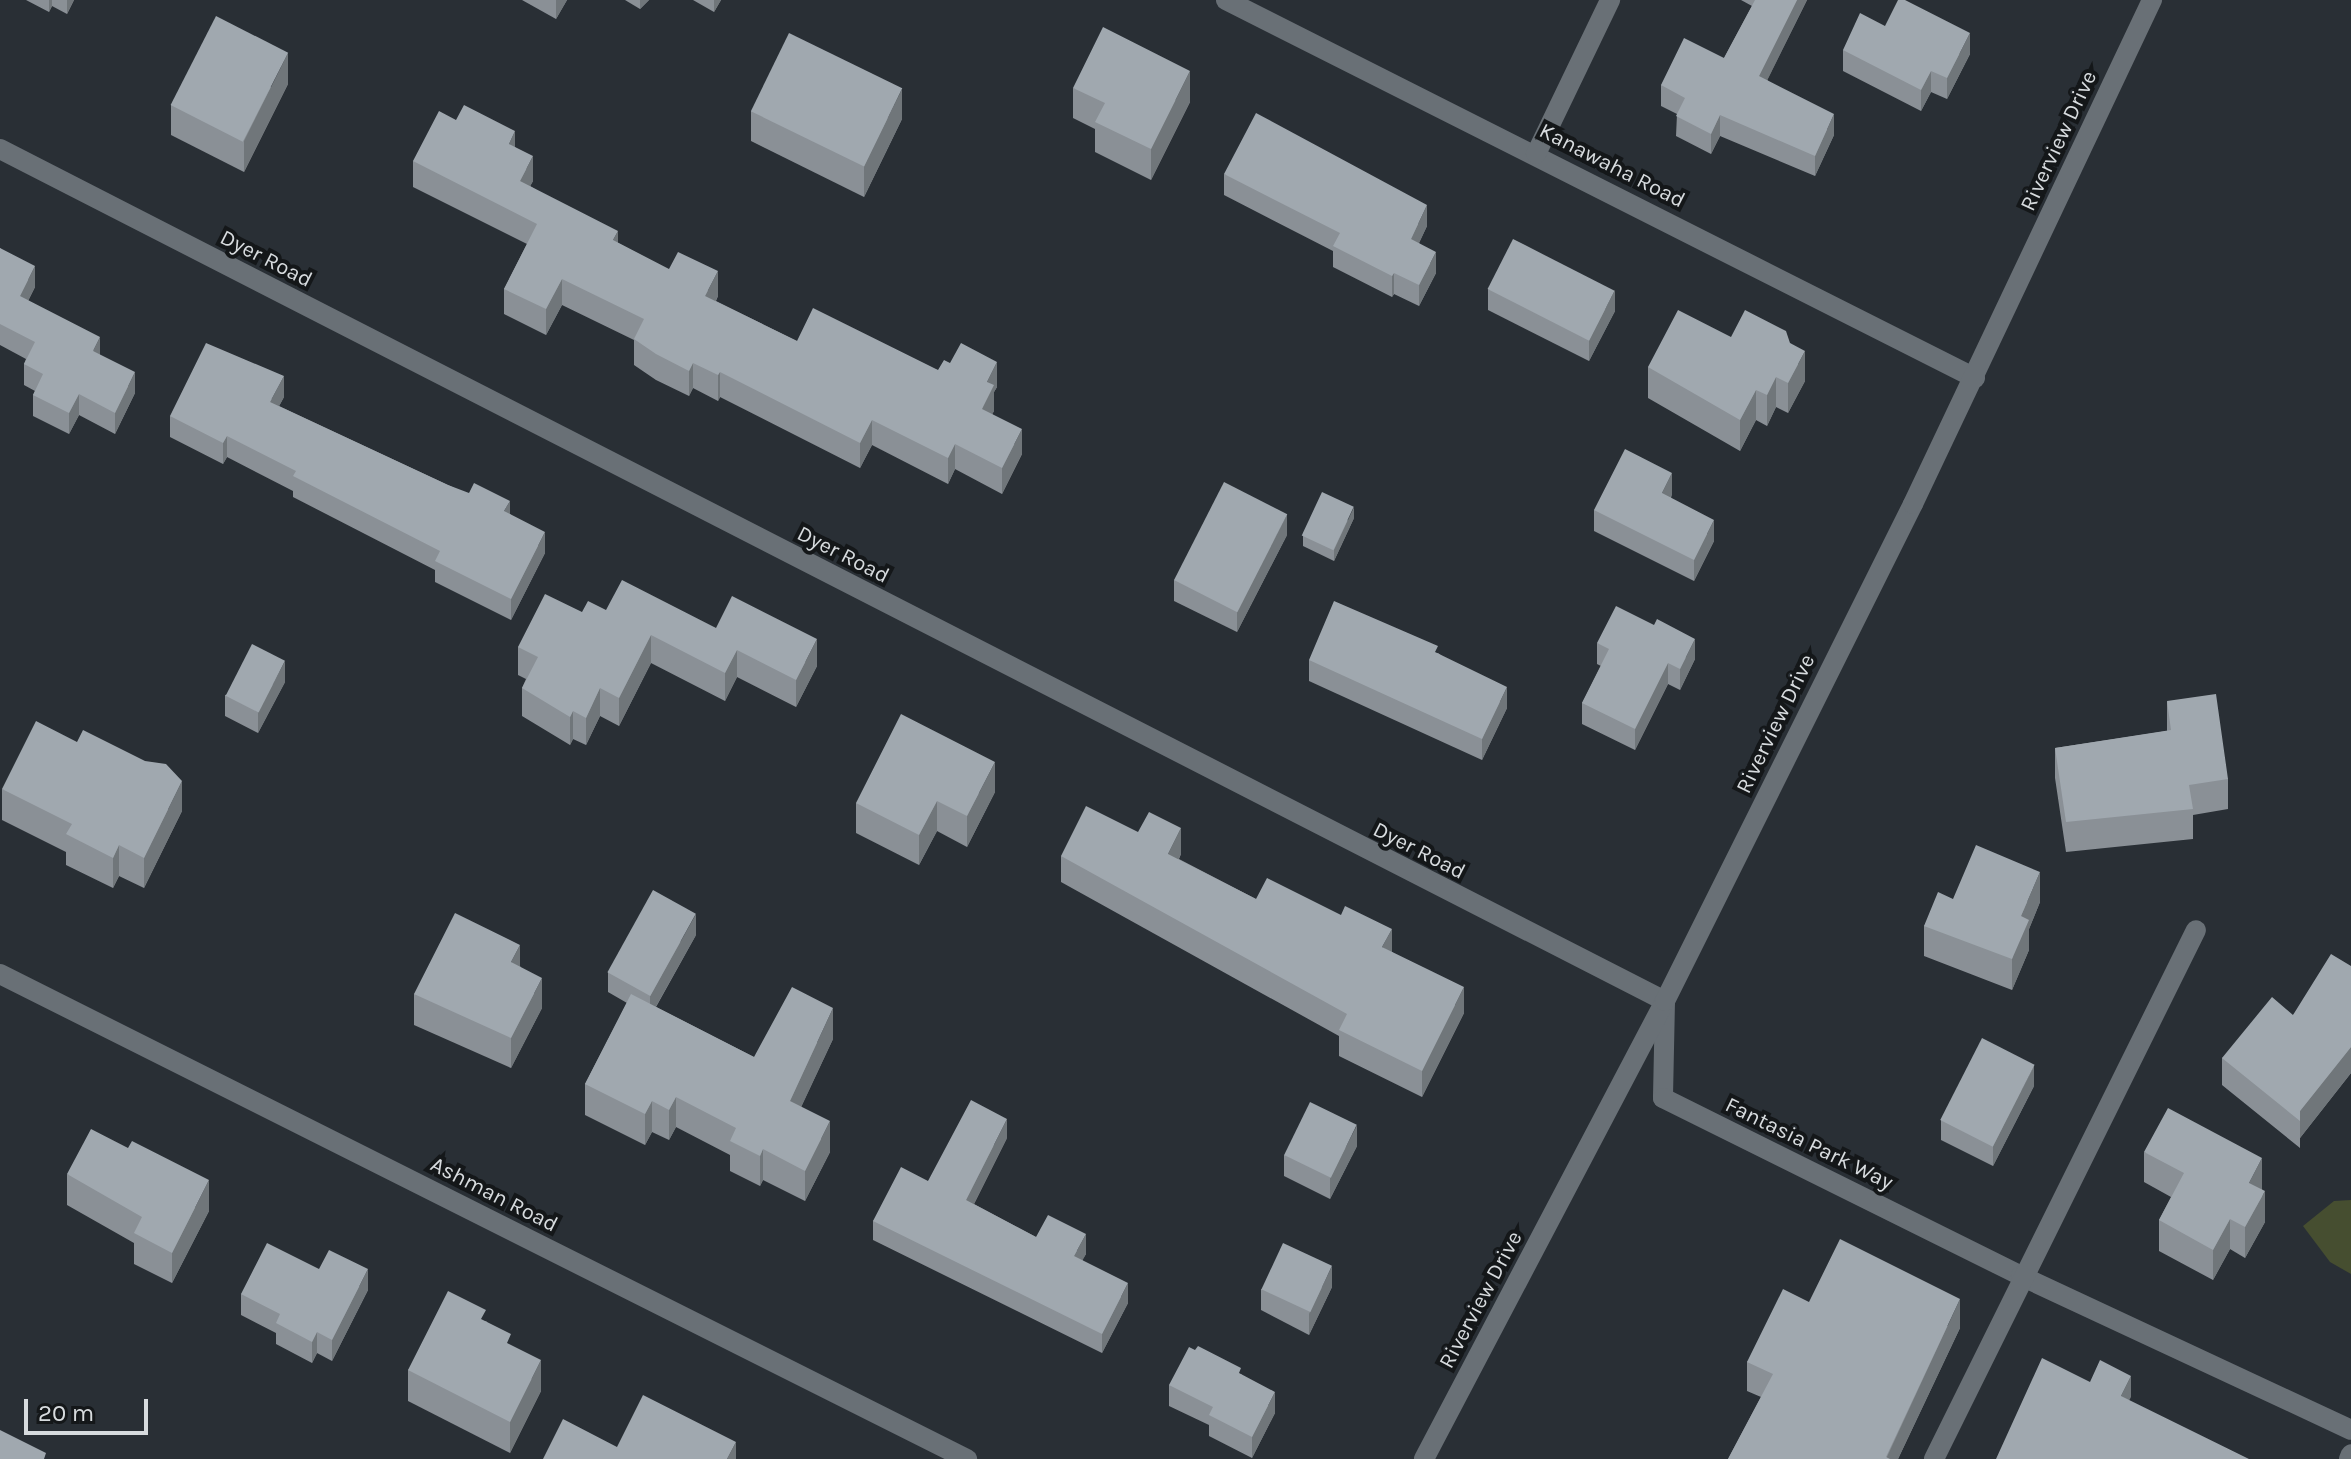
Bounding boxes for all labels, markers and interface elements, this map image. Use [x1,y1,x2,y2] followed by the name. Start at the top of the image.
[2015,67,2103,215] street label: Riverview Drive
[1535,118,1689,214] street label: Kanawaha Road
[216,225,316,293] street label: Dyer Road
[793,521,893,589] street label: Dyer Road
[1731,650,1821,798] street label: Riverview Drive
[1369,817,1469,885] street label: Dyer Road
[1721,1092,1897,1196] street label: Fantasia Park Way
[426,1152,562,1238] street label: Ashman Road
[1434,1227,1528,1373] street label: Riverview Drive
[28,1383,152,1433] scale bar
[38,1399,94,1427] text: 20 m

